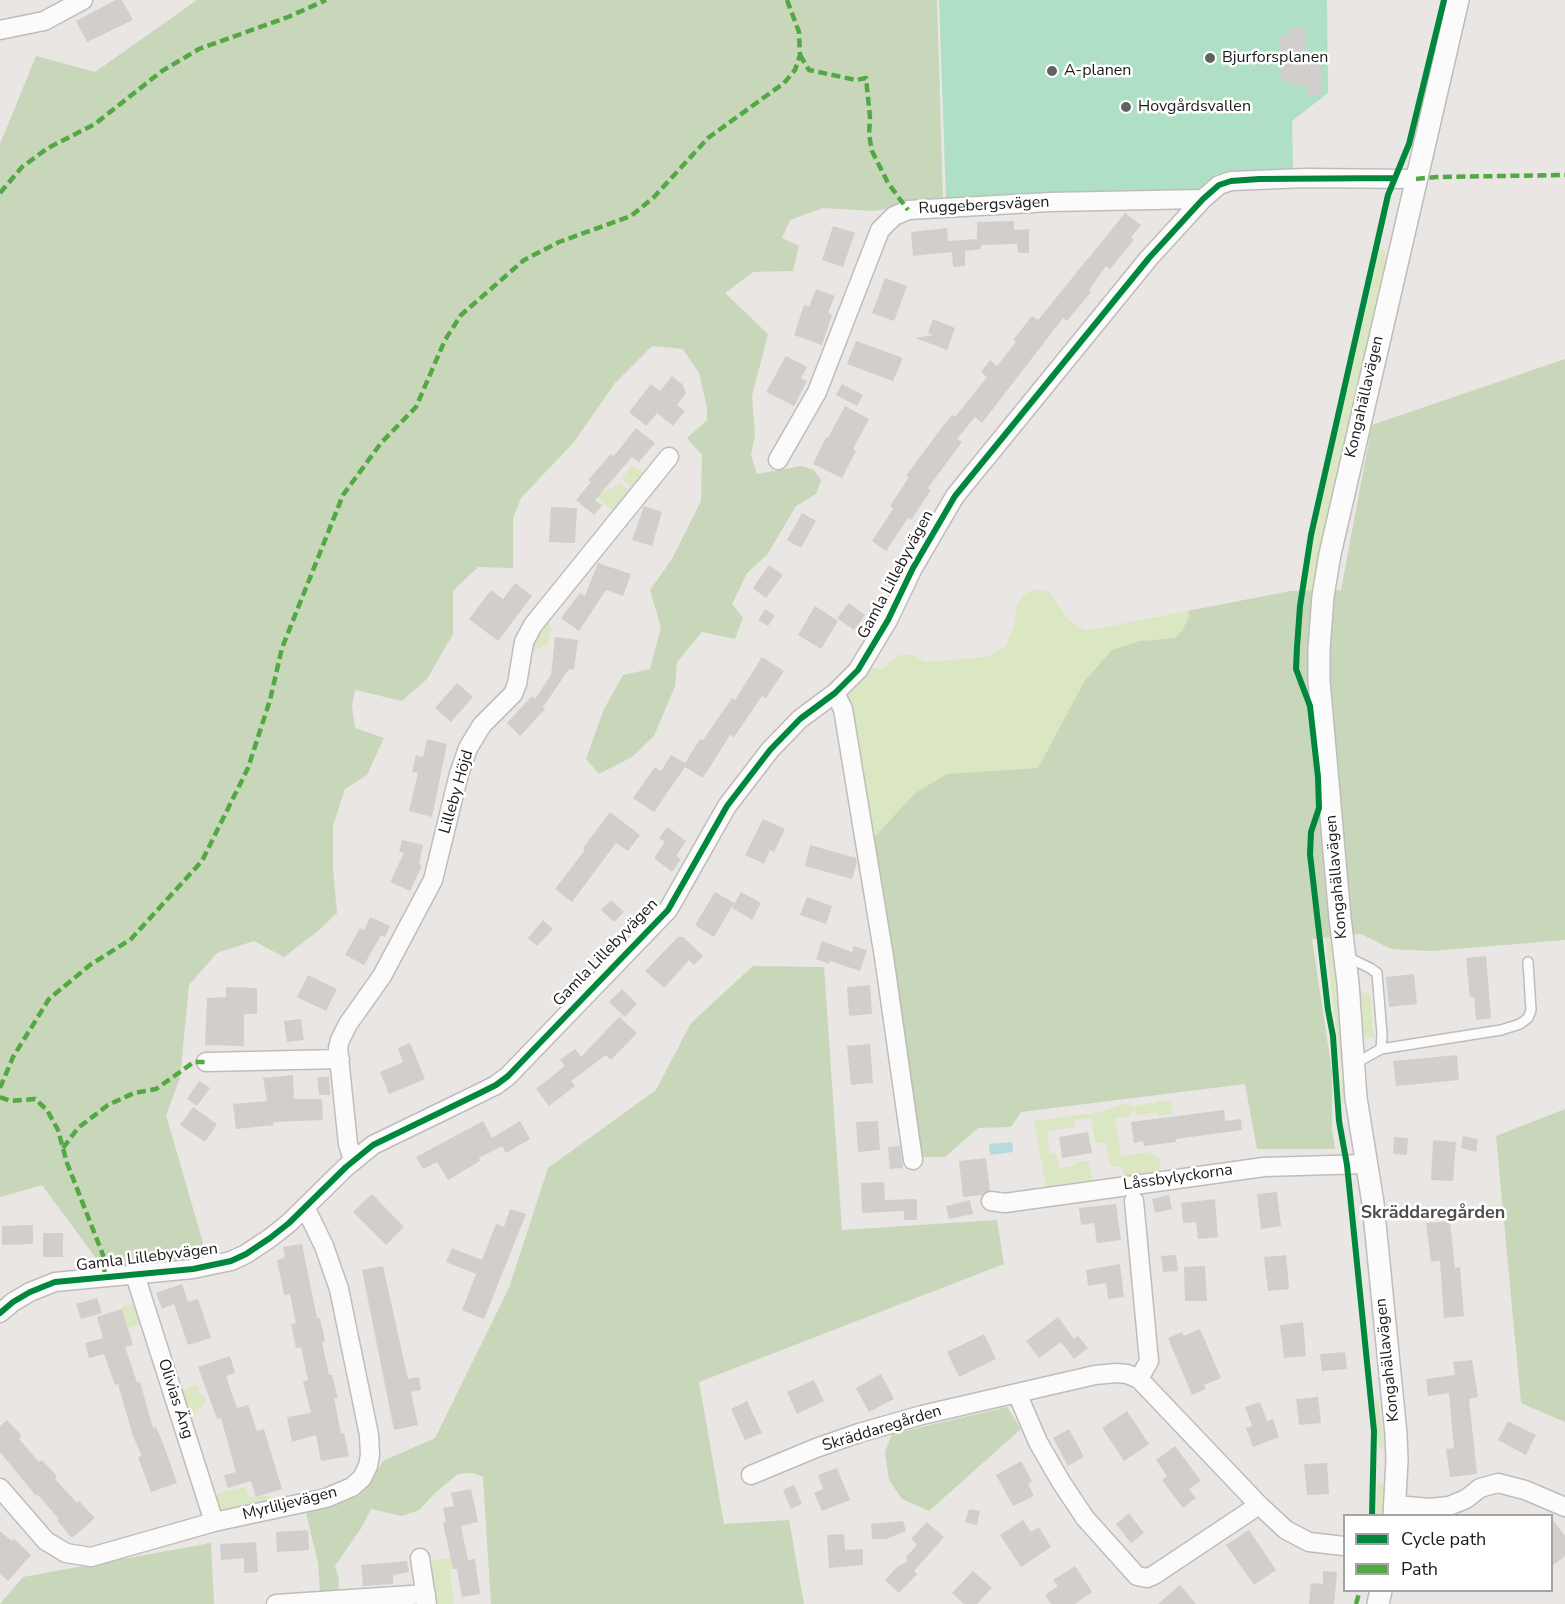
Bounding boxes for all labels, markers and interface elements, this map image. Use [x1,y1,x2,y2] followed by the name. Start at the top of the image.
[1222,48,1328,68] place label: Bjurforsplanen
[1203,51,1217,65] marker: Bjurforsplanen
[1064,61,1131,81] place label: A-planen
[1045,64,1059,78] marker: A-planen
[1138,97,1251,117] place label: Hovgårdsvallen
[1119,100,1133,114] marker: Hovgårdsvallen
[918,193,1050,219] street label: Ruggebergsvägen
[1342,334,1388,460] street label: Kongahällavägen
[854,507,938,643] street label: Gamla Lillebyvägen
[436,748,478,836] street label: Lilleby Höjd
[1322,814,1352,940] street label: Kongahällavägen
[550,895,662,1011] street label: Gamla Lillebyvägen
[1122,1161,1234,1195] street label: Låssbylyckorna
[1361,1203,1505,1225] district label: Skräddaregården
[75,1240,219,1276] street label: Gamla Lillebyvägen
[1372,1297,1404,1423] street label: Kongahällavägen
[153,1357,197,1441] street label: Olivias Äng
[820,1402,944,1456] street label: Skräddaregården
[241,1483,339,1525] street label: Myrliljevägen
[1343,1514,1553,1592] legend
[1401,1527,1486,1551] text: Cycle path
[1401,1557,1438,1581] text: Path

